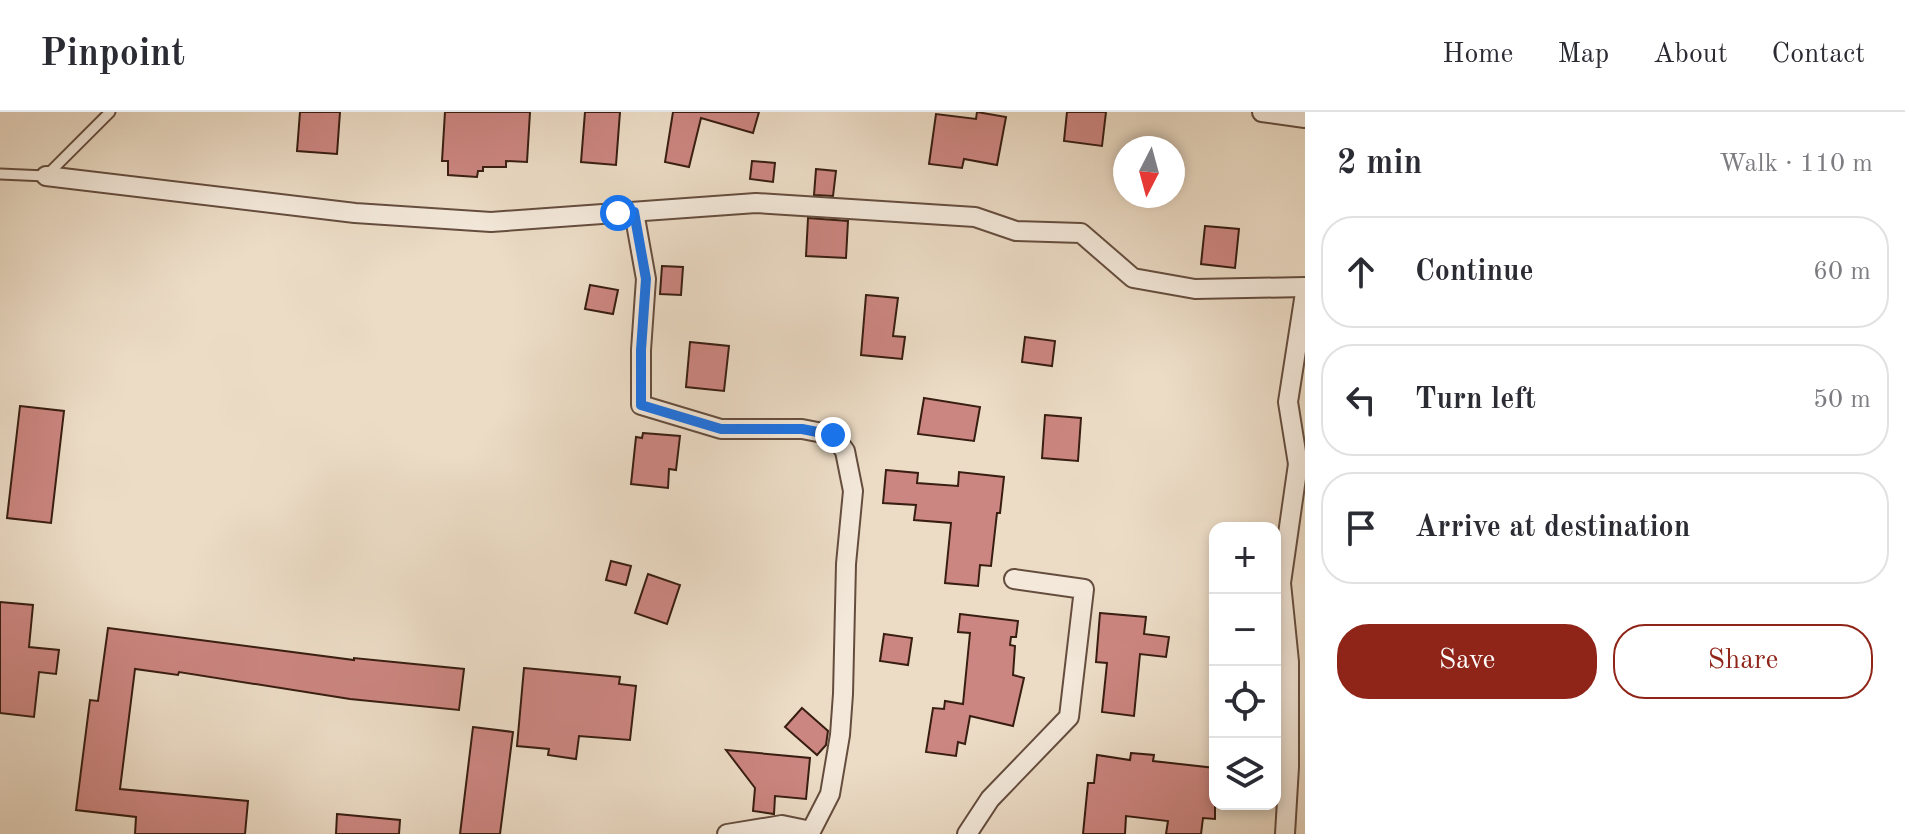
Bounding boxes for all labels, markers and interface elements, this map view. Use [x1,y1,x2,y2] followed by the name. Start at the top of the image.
[40,36,185,74] text: Pinpoint
[1442,41,1513,69] text: Home
[1557,41,1609,69] text: Map
[1653,41,1728,69] text: About
[1772,41,1865,69] text: Contact
[1113,136,1185,208] north arrow
[1337,147,1422,181] text: 2 min
[1719,151,1873,177] text: Walk · 110 m
[600,195,636,231] route start
[1339,250,1383,294] icon: ahead
[1415,257,1534,287] text: Continue
[1813,259,1871,285] text: 60 m
[1339,378,1383,422] icon: left
[1415,385,1536,415] text: Turn left
[1813,387,1871,413] text: 50 m
[815,417,851,453] route end
[1339,506,1383,550] icon: arrive
[1415,513,1690,543] text: Arrive at destination
[1209,522,1281,810] map controls
[1209,522,1281,594] button: +
[1209,594,1281,666] button: −
[1337,624,1597,699] button: Save
[1613,624,1873,699] button: Share
[1209,666,1281,738] button: locate
[1209,738,1281,810] button: layers

